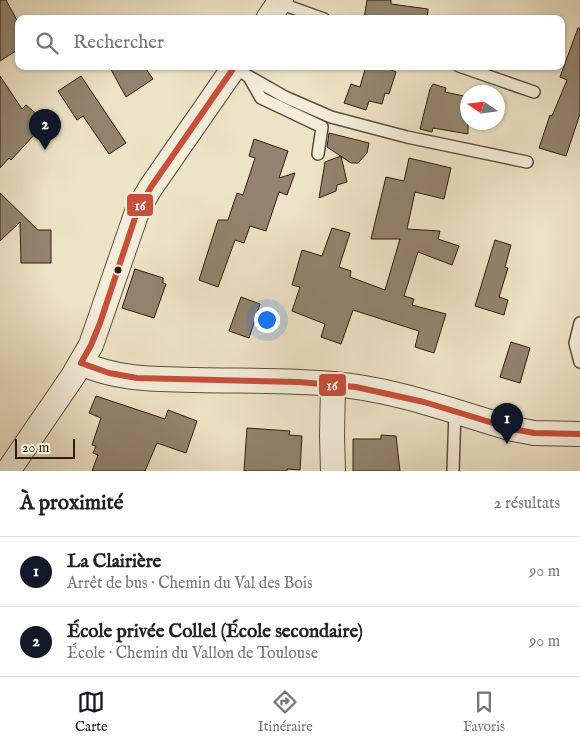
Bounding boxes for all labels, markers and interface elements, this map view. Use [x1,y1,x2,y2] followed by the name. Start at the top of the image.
[15,15,565,70] search box
[33,29,61,57] icon: search
[73,31,164,55] text: Rechercher
[460,85,505,130] north arrow
[29,109,61,150] pin: 2
[126,193,154,217] line badge: 16
[134,197,147,215] text: 16
[113,265,123,275] unlabelled marker
[254,307,280,333] your location
[318,373,347,397] line badge: 16
[326,377,339,395] text: 16
[491,403,523,444] pin: 1
[15,436,75,459] scale bar
[22,439,49,457] text: 20 m
[20,490,123,517] text: À proximité
[494,494,560,514] text: 2 résultats
[67,550,161,574] text: La Clairière
[33,562,39,582] text: 1
[529,562,560,582] text: 90 m
[67,574,313,594] text: Arrêt de bus · Chemin du Val des Bois
[67,620,363,644] text: École privée Collel (École secondaire)
[32,632,40,652] text: 2
[529,632,560,652] text: 90 m
[67,644,318,664] text: École · Chemin du Vallon de Toulouse
[75,688,108,736] tab: Carte
[258,688,313,736] tab: Itinéraire
[463,688,505,736] tab: Favoris

